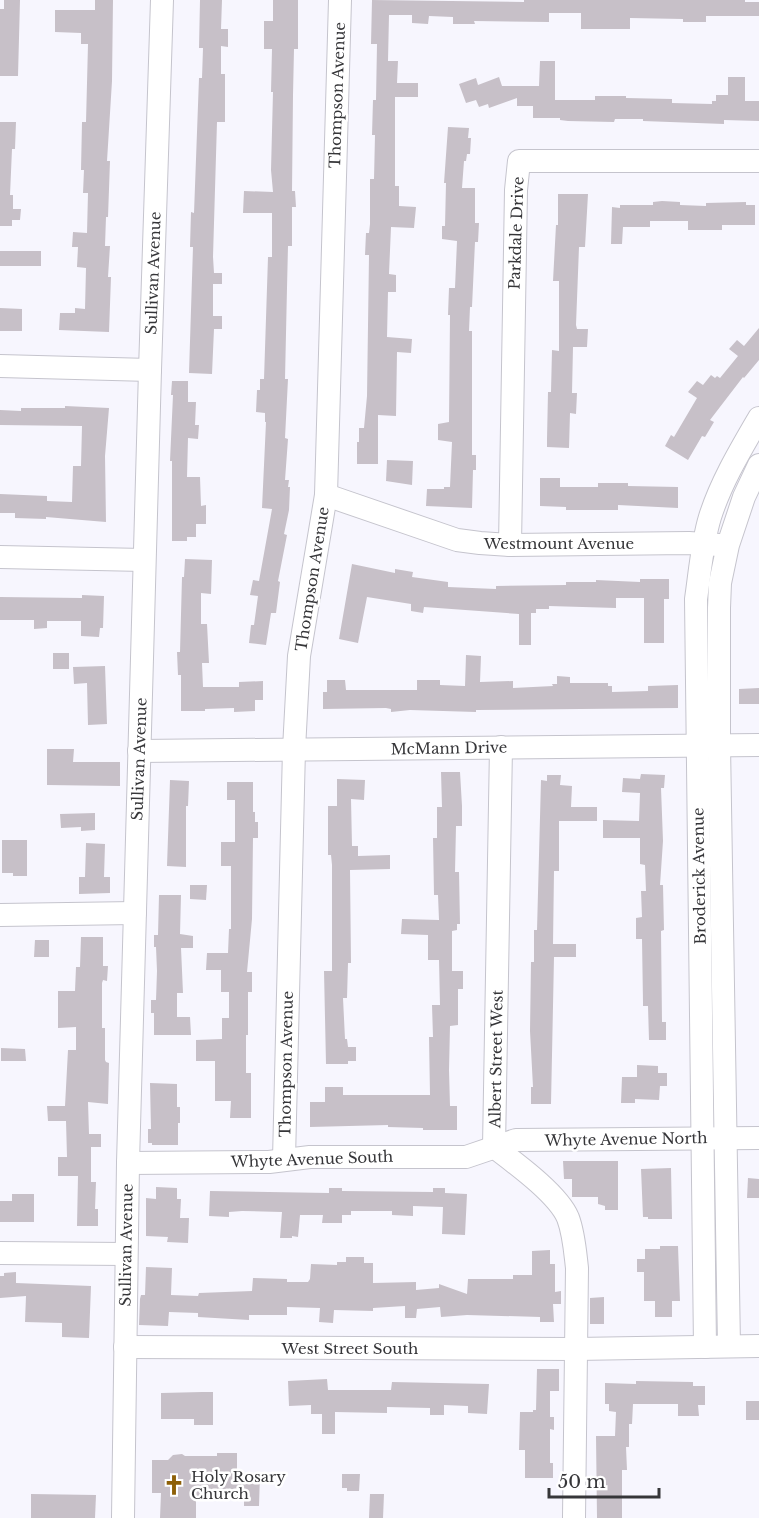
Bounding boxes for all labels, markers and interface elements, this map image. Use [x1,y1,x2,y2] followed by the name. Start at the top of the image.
[325,22,349,168] street label: Thompson Avenue
[505,176,527,290] street label: Parkdale Drive
[141,211,165,335] street label: Sullivan Avenue
[291,505,333,653] street label: Thompson Avenue
[483,534,634,553] street label: Westmount Avenue
[127,697,151,821] street label: Sullivan Avenue
[391,737,507,759] street label: McMann Drive
[688,807,710,945] street label: Broderick Avenue
[485,989,507,1129] street label: Albert Street West
[275,991,297,1137] street label: Thompson Avenue
[543,1128,708,1150] street label: Whyte Avenue North
[229,1147,394,1171] street label: Whyte Avenue South
[115,1183,137,1307] street label: Sullivan Avenue
[281,1339,418,1358] street label: West Street South
[549,1461,658,1499] scale bar
[191,1467,286,1503] place label: Holy Rosary Church
[558,1471,606,1493] text: 50 m
[162,1473,186,1497] church icon: Holy Rosary Church

